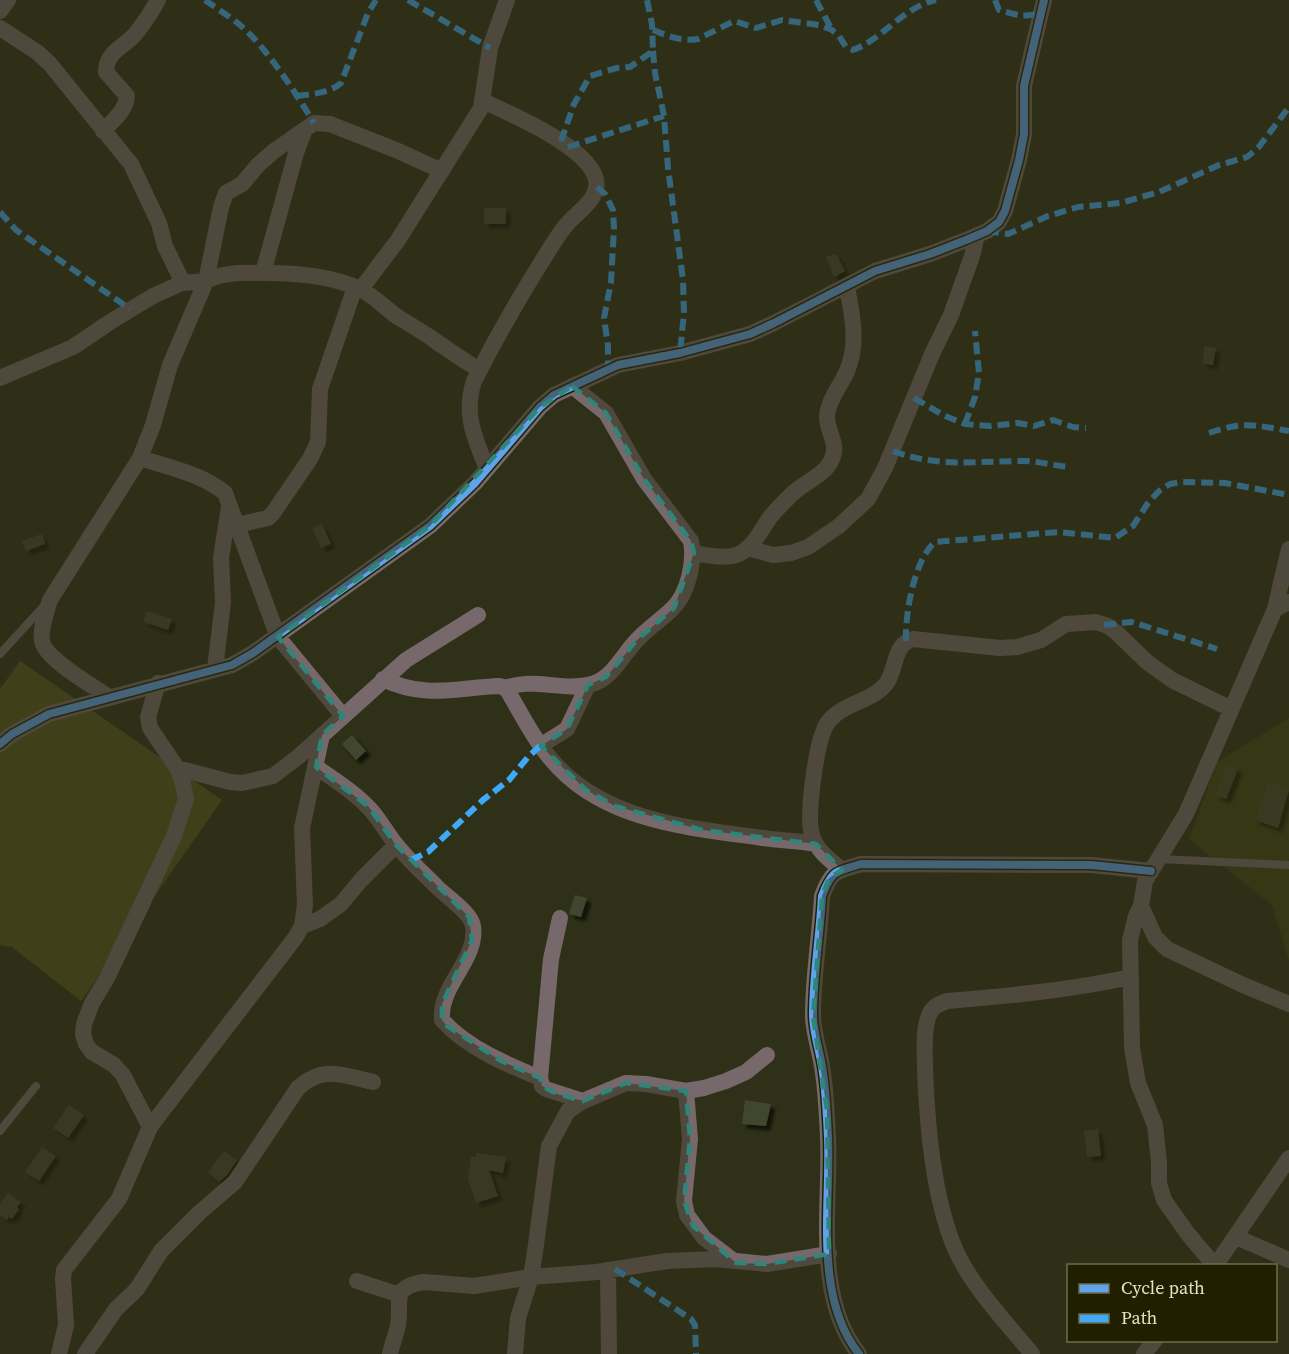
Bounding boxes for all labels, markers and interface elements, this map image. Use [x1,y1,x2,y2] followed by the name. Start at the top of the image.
[1067,1264,1277,1342] legend
[1121,1275,1205,1300] text: Cycle path
[1121,1305,1158,1330] text: Path

